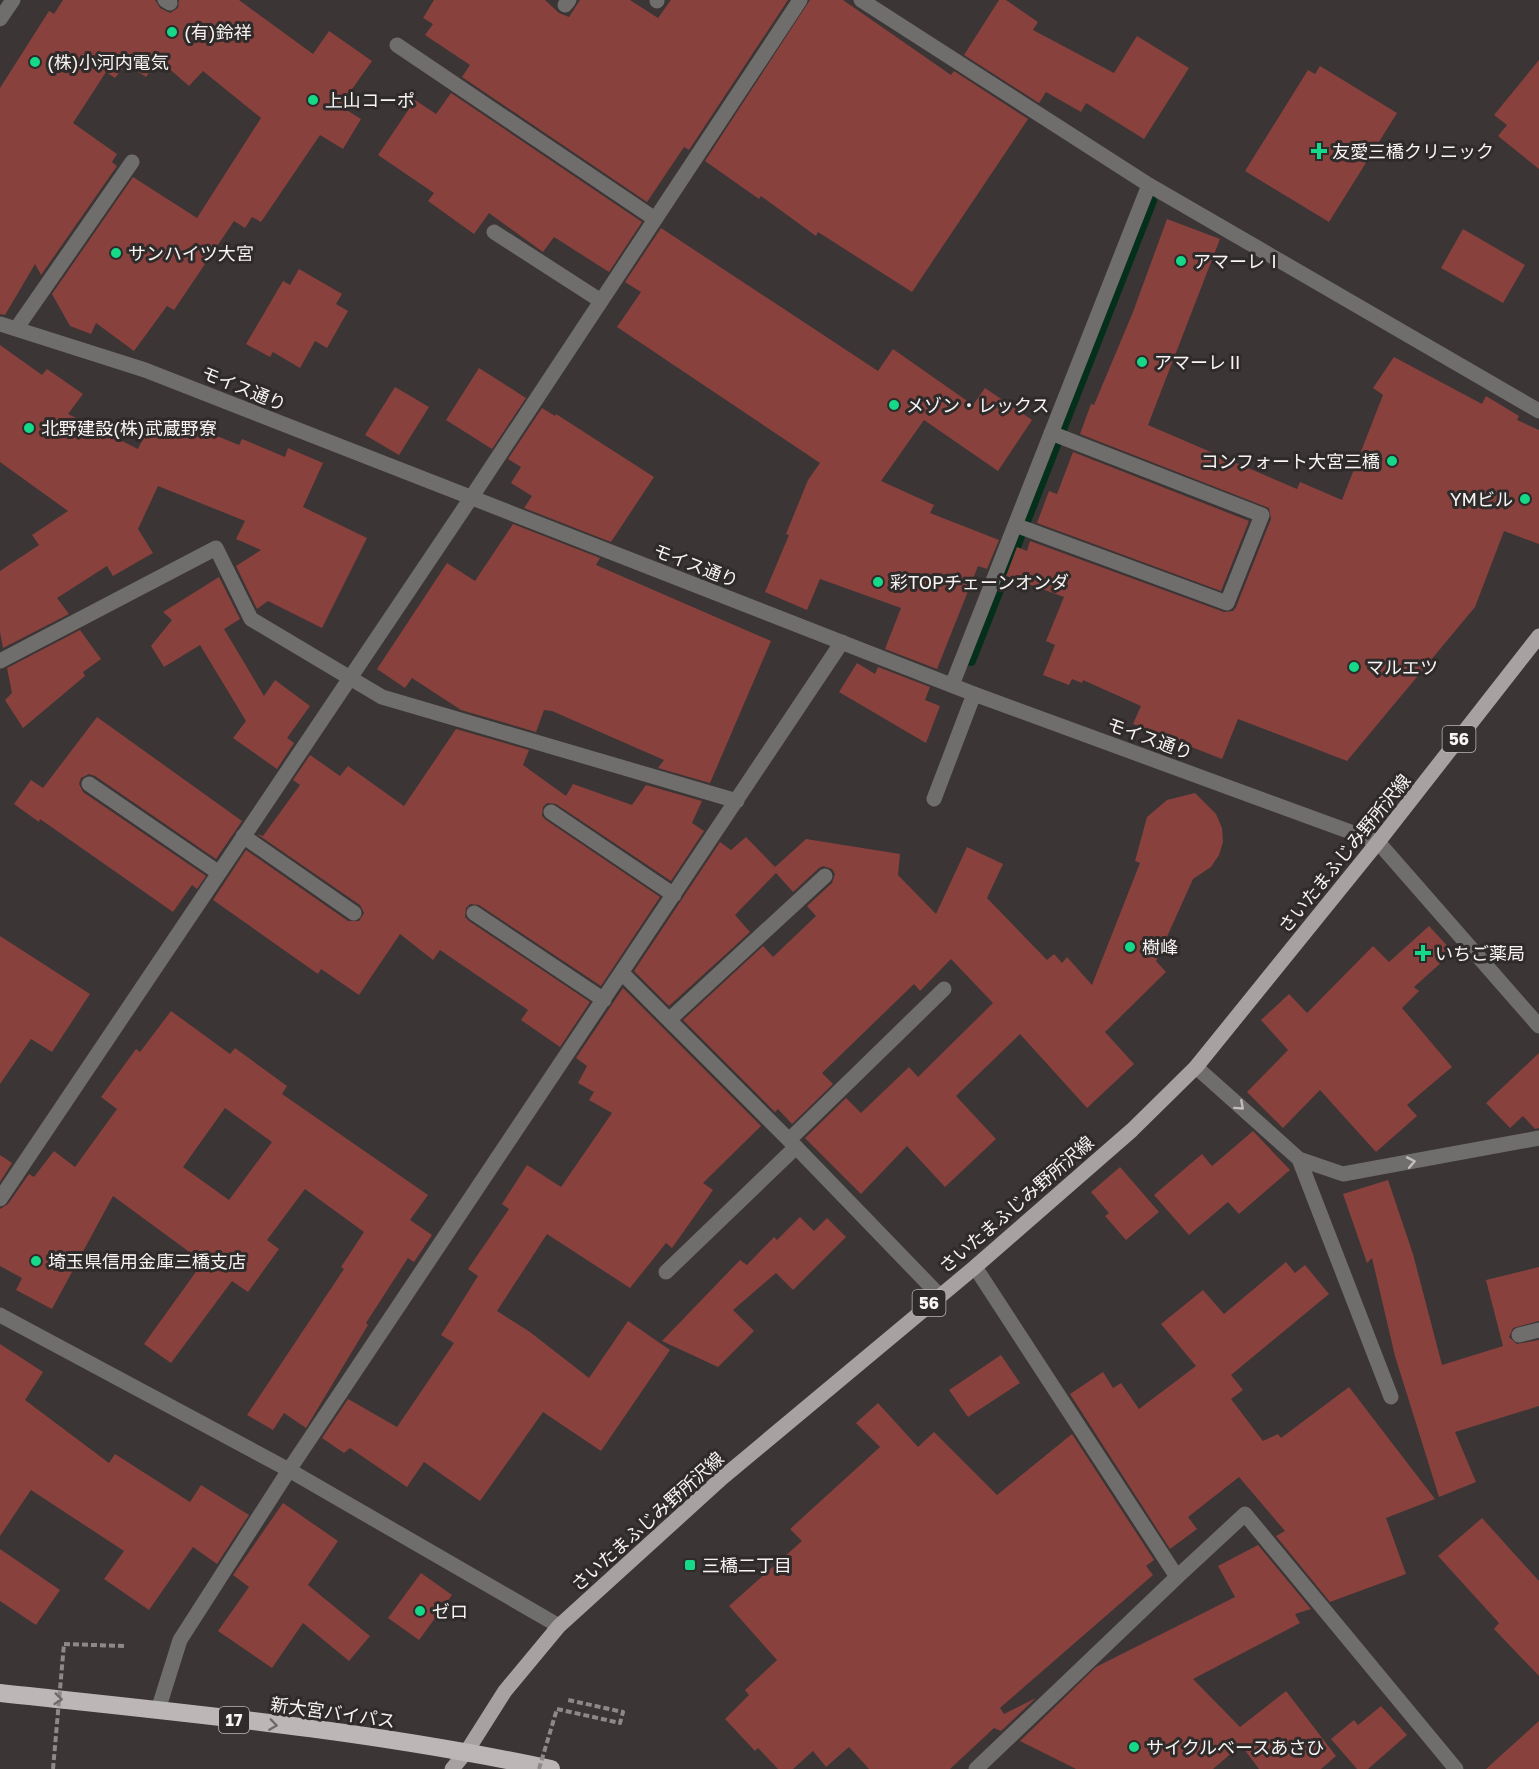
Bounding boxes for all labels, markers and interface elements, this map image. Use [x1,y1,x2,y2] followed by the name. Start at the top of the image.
[184,21,252,43] place label: (有)鈴祥
[165,25,179,39] marker: (有)鈴祥
[47,51,169,73] place label: (株)小河内電気
[28,55,42,69] marker: (株)小河内電気
[325,89,415,111] place label: 上山コーポ
[306,93,320,107] marker: 上山コーポ
[1332,140,1494,162] place label: 友愛三橋クリニック
[1310,142,1328,160] marker: 友愛三橋クリニック
[128,242,254,264] place label: サンハイツ大宮
[109,246,123,260] marker: サンハイツ大宮
[1193,250,1283,272] place label: アマーレⅠ
[1174,254,1188,268] marker: アマーレⅠ
[1154,351,1244,373] place label: アマーレⅡ
[1135,355,1149,369] marker: アマーレⅡ
[198,361,290,415] street label: モイス通り
[906,394,1049,416] place label: メゾン・レックス
[887,398,901,412] marker: メゾン・レックス
[41,417,217,439] place label: 北野建設(株)武蔵野寮
[22,421,36,435] marker: 北野建設(株)武蔵野寮
[1201,450,1380,472] place label: コンフォート大宮三橋
[1385,454,1399,468] marker: コンフォート大宮三橋
[1450,488,1513,510] place label: YMビル
[1518,492,1532,506] marker: YMビル
[650,539,742,591] street label: モイス通り
[890,571,1069,593] place label: 彩TOPチェーンオンダ
[871,575,885,589] marker: 彩TOPチェーンオンダ
[1366,656,1438,678] place label: マルエツ
[1347,660,1361,674] marker: マルエツ
[1104,712,1196,764] street label: モイス通り
[1442,726,1476,752] road number: 56
[1273,769,1415,937] street label: さいたまふじみ野所沢線
[1142,936,1178,958] place label: 樹峰
[1123,940,1137,954] marker: 樹峰
[1435,942,1525,964] place label: いちご薬局
[1416,946,1430,960] marker: いちご薬局
[1233,1099,1243,1110] one-way arrow
[934,1131,1098,1277] street label: さいたまふじみ野所沢線
[1405,1156,1415,1169] one-way arrow
[48,1250,246,1272] place label: 埼玉県信用金庫三橋支店
[29,1254,43,1268] marker: 埼玉県信用金庫三橋支店
[912,1290,946,1316] road number: 56
[566,1447,728,1595] street label: さいたまふじみ野所沢線
[702,1554,792,1576] place label: 三橋二丁目
[683,1558,697,1572] marker: 三橋二丁目
[432,1600,468,1622] place label: ゼロ
[413,1604,427,1618] marker: ゼロ
[269,1692,397,1732] street label: 新大宮バイパス
[54,1693,63,1705] one-way arrow
[219,1707,249,1733] road number: 17
[268,1719,277,1731] one-way arrow
[1146,1736,1324,1758] place label: サイクルベースあさひ
[1127,1740,1141,1754] marker: サイクルベースあさひ

